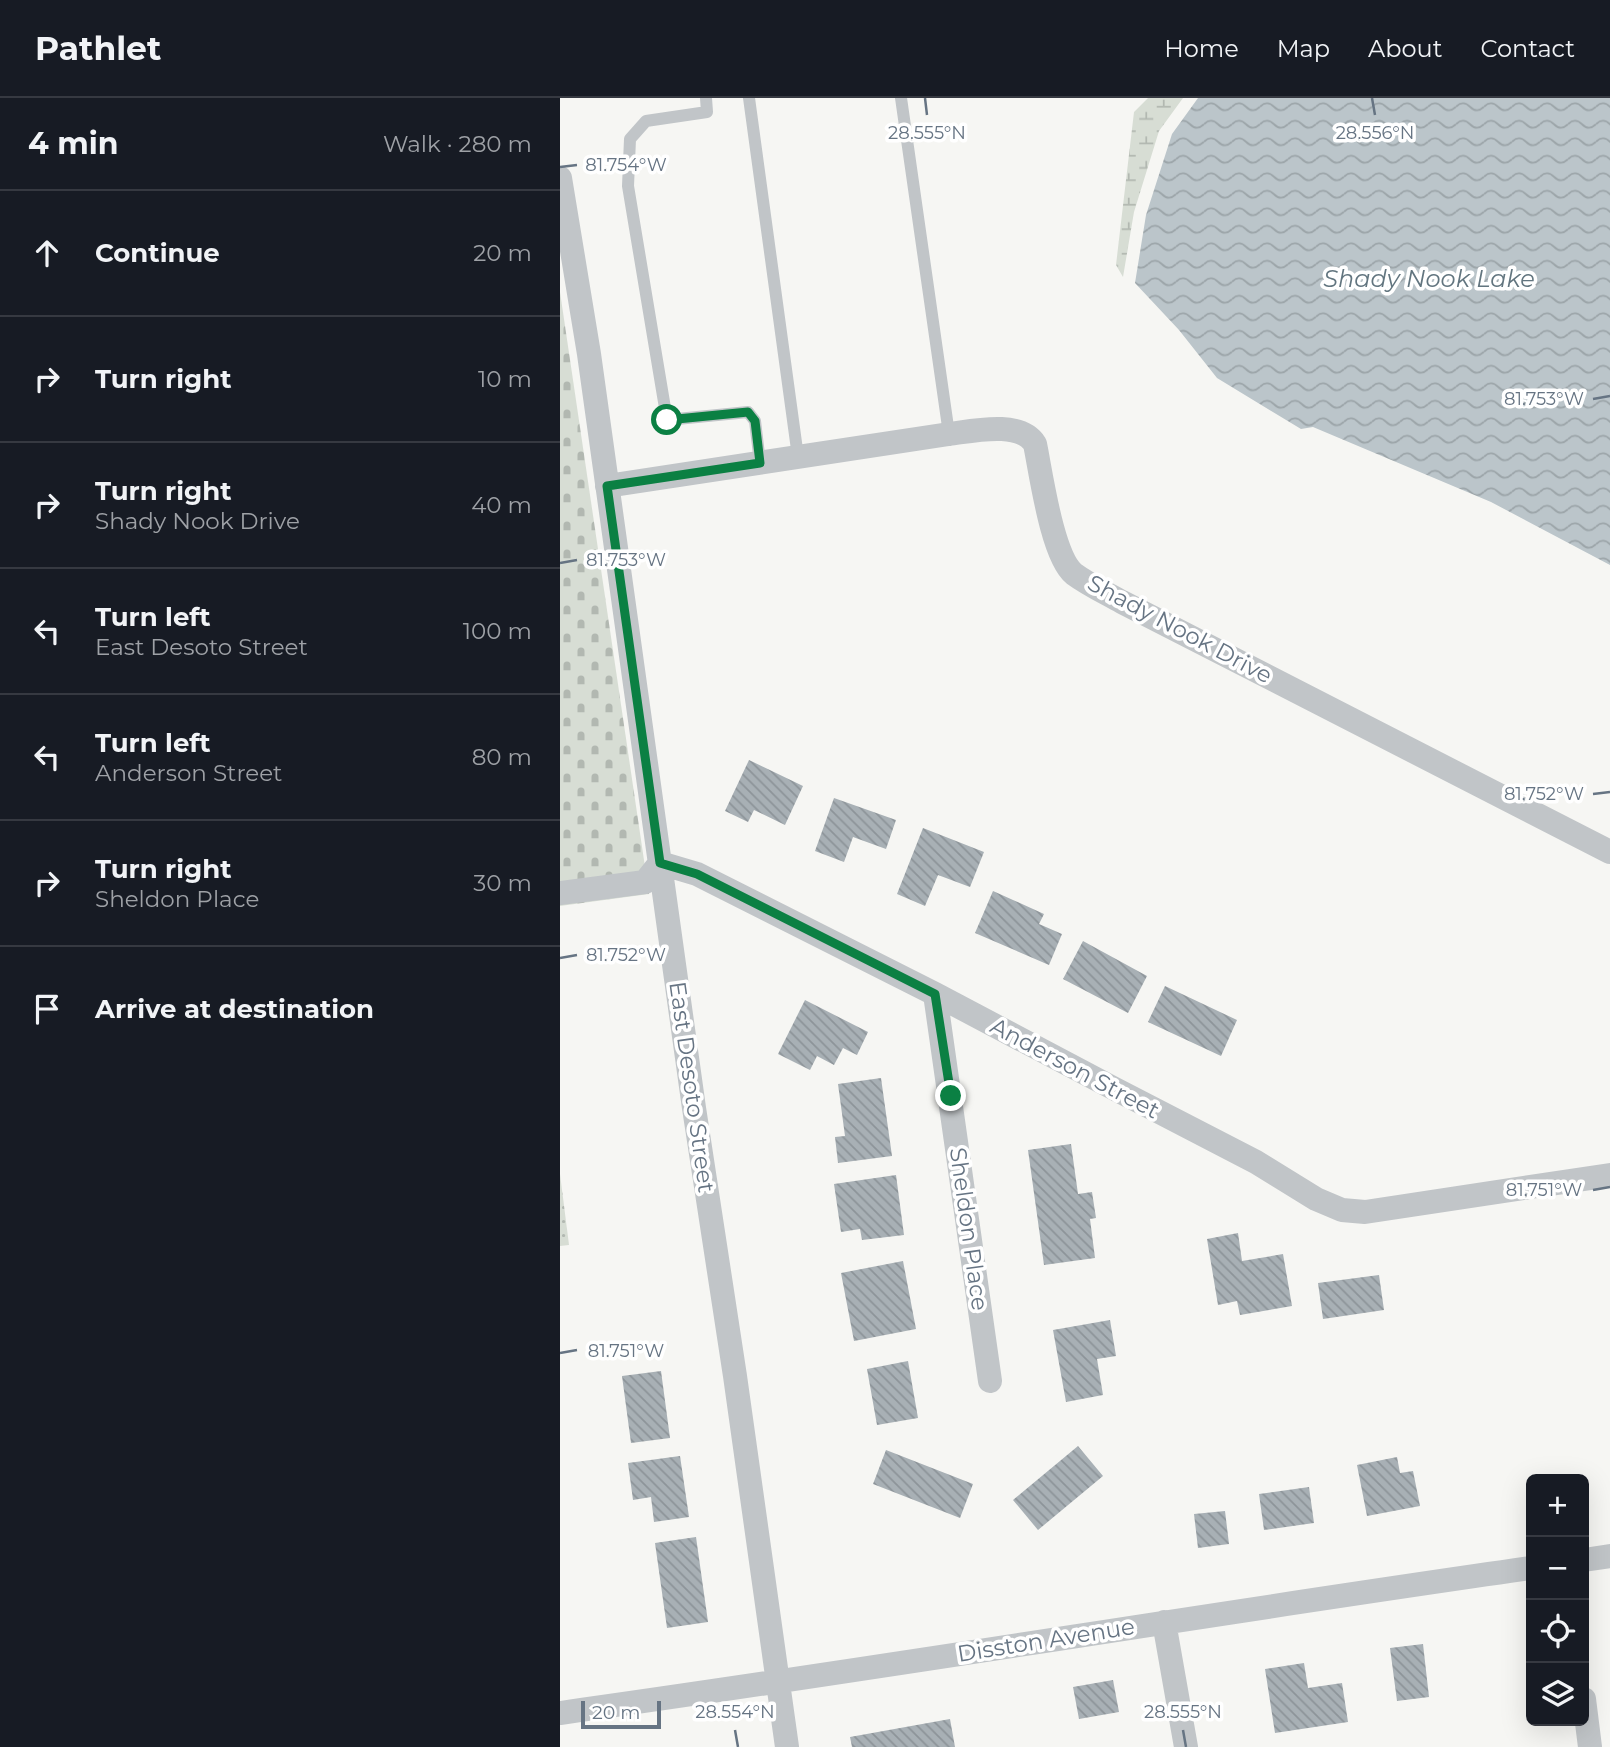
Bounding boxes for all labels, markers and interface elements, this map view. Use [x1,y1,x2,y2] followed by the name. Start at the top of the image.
[35,28,161,68] text: Pathlet
[1164,34,1239,63] text: Home
[1277,34,1330,63] text: Map
[1368,34,1442,63] text: About
[1480,34,1575,63] text: Contact
[888,122,966,144] text: 28.555°N
[1336,122,1414,144] text: 28.556°N
[28,125,118,162] text: 4 min
[383,130,532,158] text: Walk · 280 m
[585,154,667,176] text: 81.754°W
[28,234,66,272] icon: ahead
[95,237,220,269] text: Continue
[473,239,532,267] text: 20 m
[1323,264,1535,293] water label: Shady Nook Lake
[28,360,66,398] icon: right
[95,363,231,395] text: Turn right
[478,365,532,393] text: 10 m
[1504,388,1584,410] text: 81.753°W
[651,404,682,435] route start
[95,475,231,507] text: Turn right
[28,486,66,524] icon: right
[471,491,532,519] text: 40 m
[95,507,300,535] text: Shady Nook Drive
[586,549,666,571] text: 81.753°W
[1083,569,1277,689] street label: Shady Nook Drive
[95,601,211,633] text: Turn left
[28,612,66,650] icon: left
[463,617,532,645] text: 100 m
[95,633,308,661] text: East Desoto Street
[95,727,211,759] text: Turn left
[28,738,66,776] icon: left
[472,743,532,771] text: 80 m
[95,759,282,787] text: Anderson Street
[1504,783,1584,805] text: 81.752°W
[95,853,231,885] text: Turn right
[28,864,66,902] icon: right
[473,869,532,897] text: 30 m
[95,885,259,913] text: Sheldon Place
[586,944,666,966] text: 81.752°W
[663,980,721,1194] street label: East Desoto Street
[28,990,66,1028] icon: arrive
[95,993,374,1025] text: Arrive at destination
[986,1012,1164,1124] street label: Anderson Street
[935,1080,966,1111] route end
[944,1146,994,1312] street label: Sheldon Place
[1506,1179,1582,1201] text: 81.751°W
[588,1340,664,1362] text: 81.751°W
[1526,1474,1589,1726] map controls
[1526,1474,1589,1537] button: +
[1526,1537,1589,1600] button: −
[1526,1600,1589,1663] button: locate
[955,1612,1137,1668] street label: Disston Avenue
[1526,1663,1589,1726] button: layers
[581,1698,662,1730] scale bar
[592,1701,640,1724] text: 20 m
[695,1701,775,1723] text: 28.554°N
[1144,1701,1222,1723] text: 28.555°N

